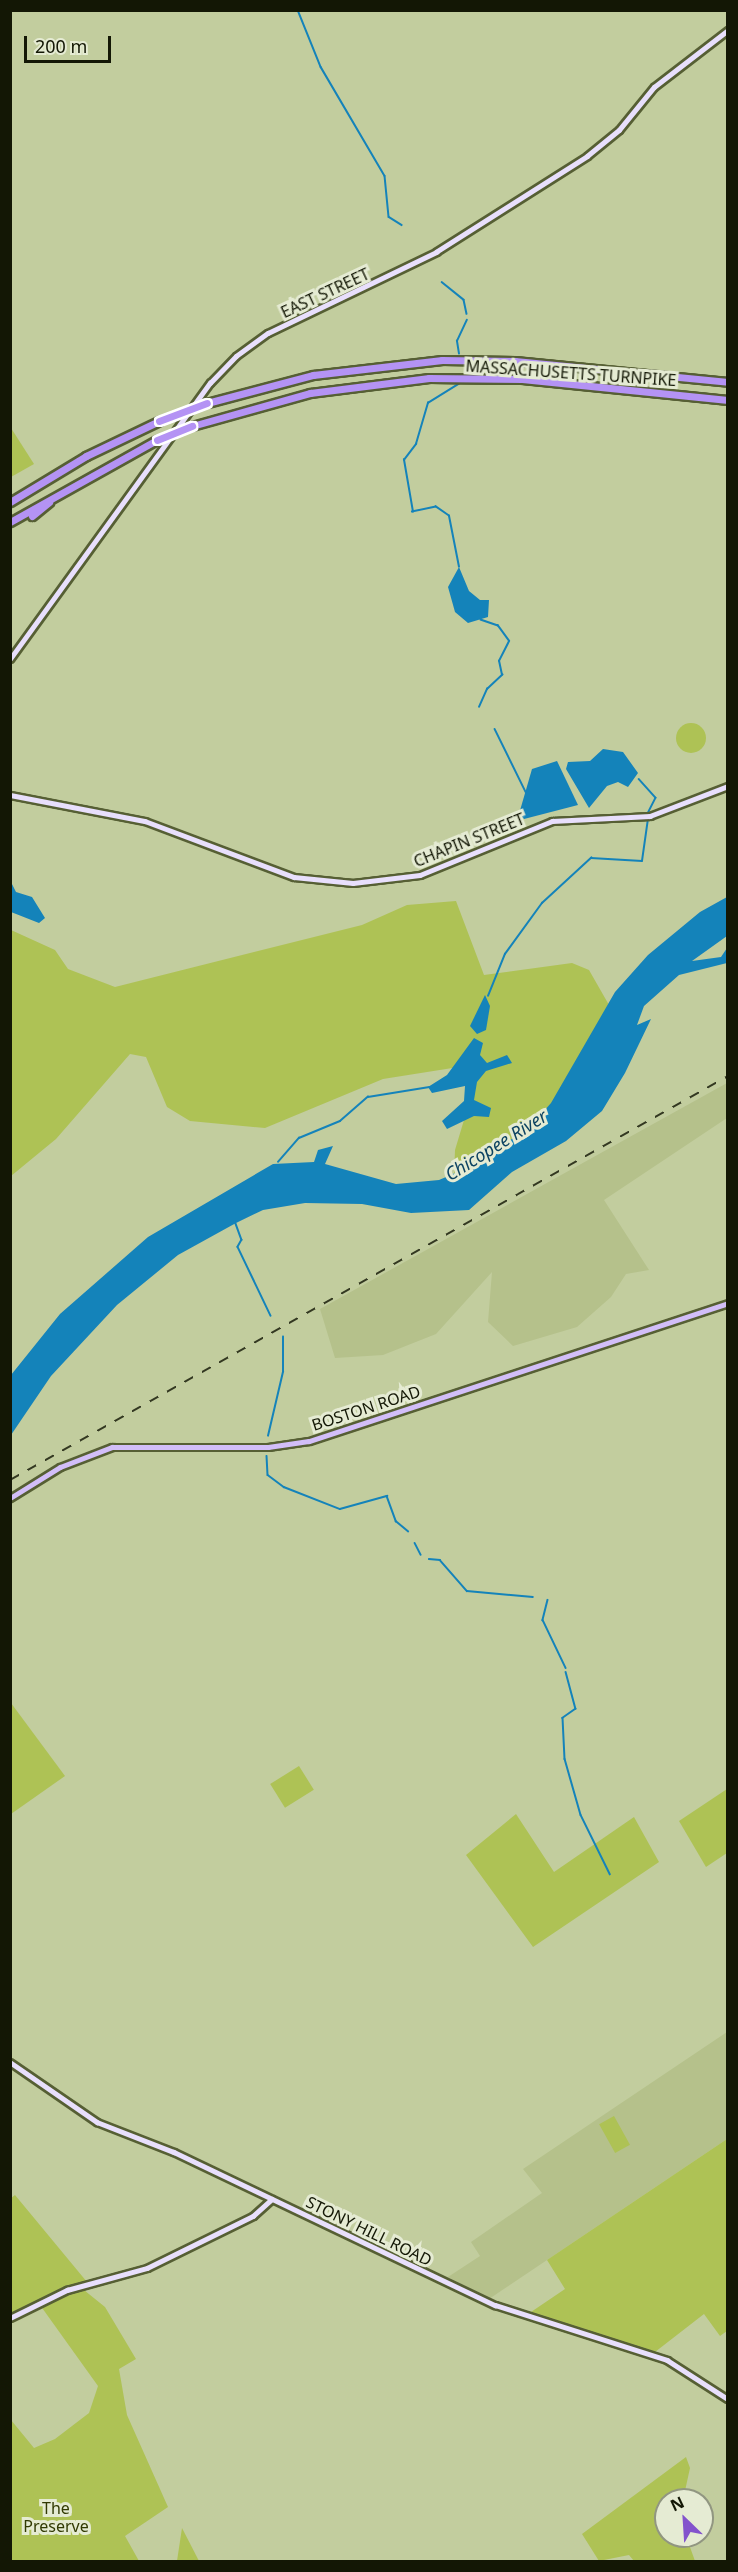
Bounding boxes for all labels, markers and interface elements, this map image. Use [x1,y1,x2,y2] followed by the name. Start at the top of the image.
[27,24,114,62] scale bar
[35,34,87,58] text: 200 m
[278,264,372,322] street label: EAST STREET
[465,356,677,390] street label: MASSACHUSETTS TURNPIKE
[411,809,527,871] street label: CHAPIN STREET
[441,1105,551,1185] water label: Chicopee River
[309,1381,423,1435] street label: BOSTON ROAD
[303,2192,435,2270] street label: STONY HILL ROAD
[654,2488,714,2548] north arrow
[667,2491,688,2516] text: N
[23,2498,89,2536] park label: The Preserve

